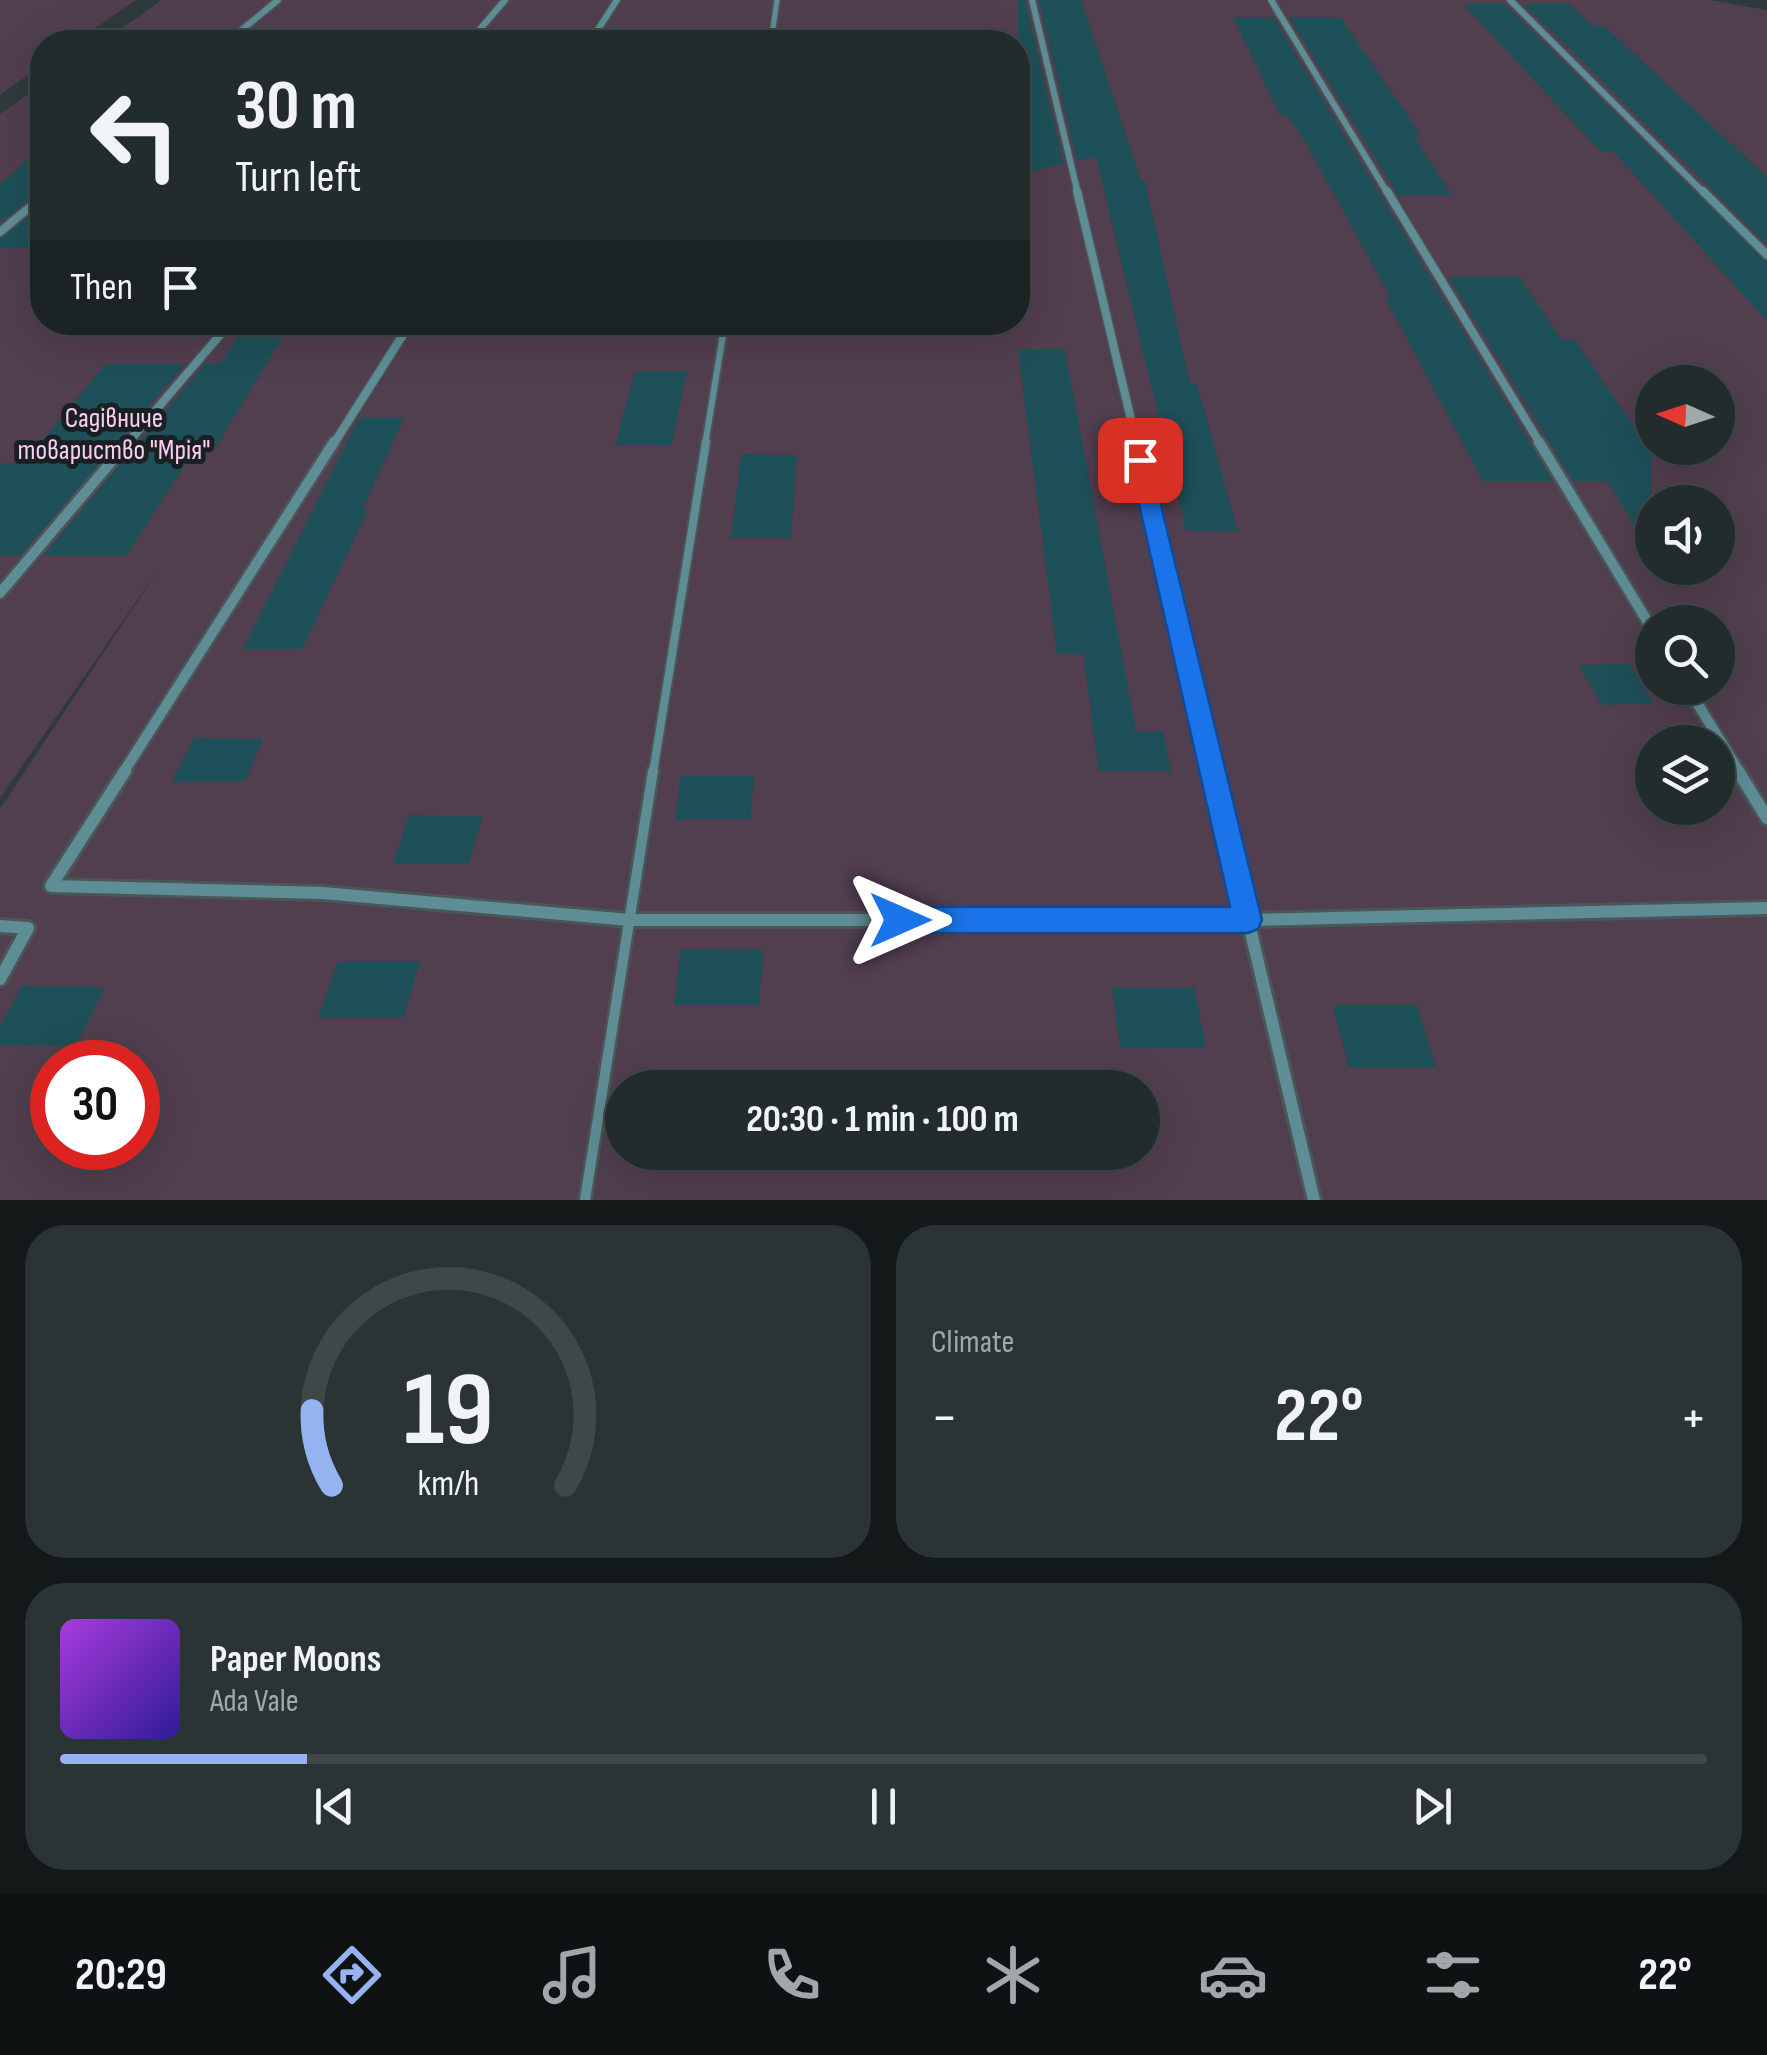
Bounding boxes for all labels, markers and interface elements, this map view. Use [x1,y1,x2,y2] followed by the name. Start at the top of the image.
[235,65,357,149] text: 30 m
[70,70,200,200] icon: left
[235,150,361,205] text: Turn left
[153,260,208,315] icon: arrive
[70,265,133,310] text: Then
[1635,365,1735,465] north arrow
[1635,365,1735,825] map controls
[18,402,210,467] park label: Садівниче товариство "Мрія"
[1098,418,1183,503] pin
[1113,433,1168,488] icon: arrive
[1635,485,1735,585] button: sound
[1635,605,1735,705] button: search
[1635,725,1735,825] button: layers
[848,868,952,972] position arrow
[30,1040,160,1170] speed limit sign: 30
[746,1097,1019,1142] text: 20:30 · 1 min · 100 m
[931,1323,1014,1362] text: Climate
[403,1349,493,1474] text: 19
[1274,1372,1364,1463] text: 22°
[931,1385,958,1452] text: −
[1680,1385,1707,1452] text: +
[417,1463,479,1506] text: km/h
[210,1637,381,1682] text: Paper Moons
[210,1682,299,1721] text: Ada Vale
[307,1779,362,1834] icon: previous
[856,1779,911,1834] icon: pause
[1405,1779,1460,1834] icon: next
[317,1940,387,2010] icon: directions
[537,1940,607,2010] icon: music
[757,1940,827,2010] icon: phone
[978,1940,1048,2010] icon: climate
[1198,1940,1268,2010] icon: car
[1418,1940,1488,2010] icon: filters
[75,1948,167,2003] text: 20:29
[1638,1948,1692,2003] text: 22°

